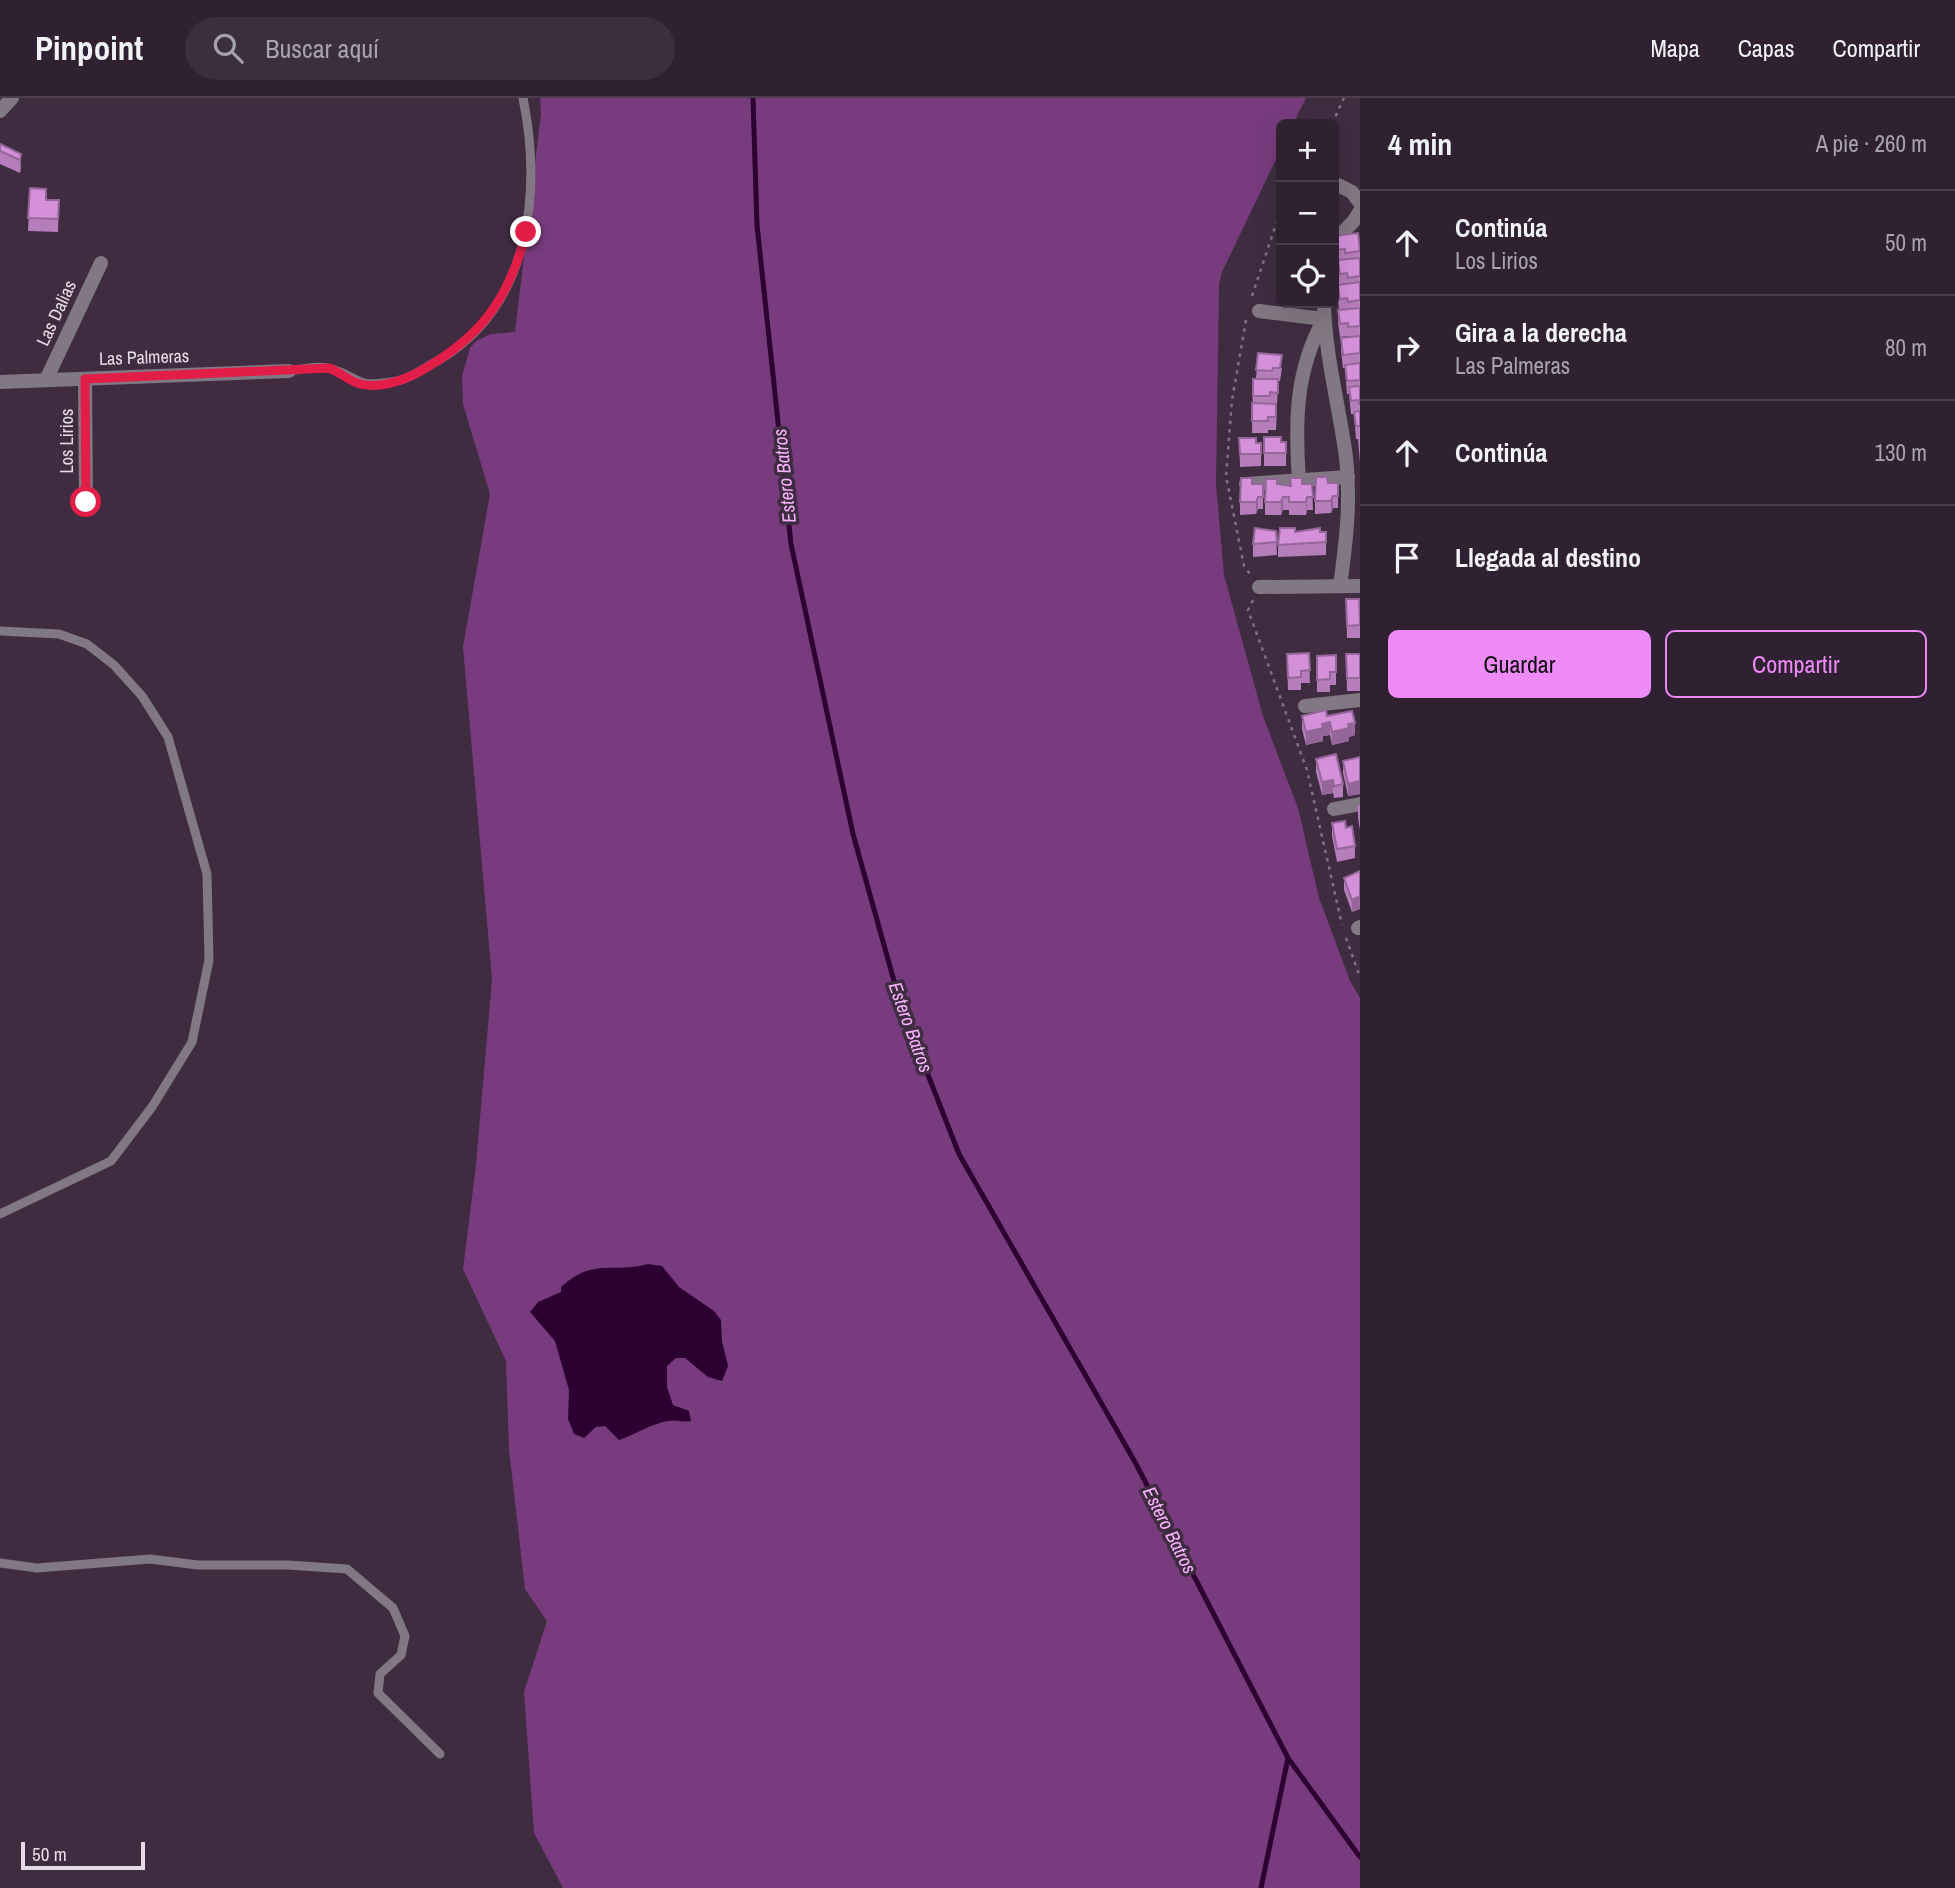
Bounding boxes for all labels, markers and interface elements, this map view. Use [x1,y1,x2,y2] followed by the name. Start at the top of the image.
[185,17,675,80] search box
[35,26,143,70] text: Pinpoint
[209,29,247,67] icon: search
[265,31,379,66] text: Buscar aquí
[1650,32,1700,64] text: Mapa
[1738,32,1795,64] text: Capas
[1833,32,1920,64] text: Compartir
[1276,119,1339,308] map controls
[1276,119,1339,182] button: +
[1388,124,1452,164] text: 4 min
[1816,128,1927,159] text: A pie · 260 m
[1276,182,1339,245] button: −
[1455,210,1547,245] text: Continúa
[510,216,541,247] route end
[1388,224,1426,262] icon: ahead
[1885,227,1927,258] text: 50 m
[1276,245,1339,308] button: locate
[1455,245,1538,276] text: Los Lirios
[30,276,82,350] street label: Las Dalias
[1455,315,1627,350] text: Gira a la derecha
[1388,329,1426,367] icon: right
[1885,332,1927,363] text: 80 m
[98,343,190,371] street label: Las Palmeras
[1455,350,1570,381] text: Las Palmeras
[54,409,79,473] street label: Los Lirios
[766,428,802,524] water label: Estero Batros
[1388,434,1426,472] icon: ahead
[1455,435,1547,470] text: Continúa
[1875,437,1927,468] text: 130 m
[70,486,101,517] route start
[1388,539,1426,577] icon: arrive
[1455,540,1641,575] text: Llegada al destino
[1388,630,1651,698] button: Guardar
[1665,630,1927,698] button: Compartir
[883,978,939,1076] water label: Estero Batros
[1137,1482,1203,1578] water label: Estero Batros
[21,1839,145,1871] scale bar
[32,1841,67,1867] text: 50 m

